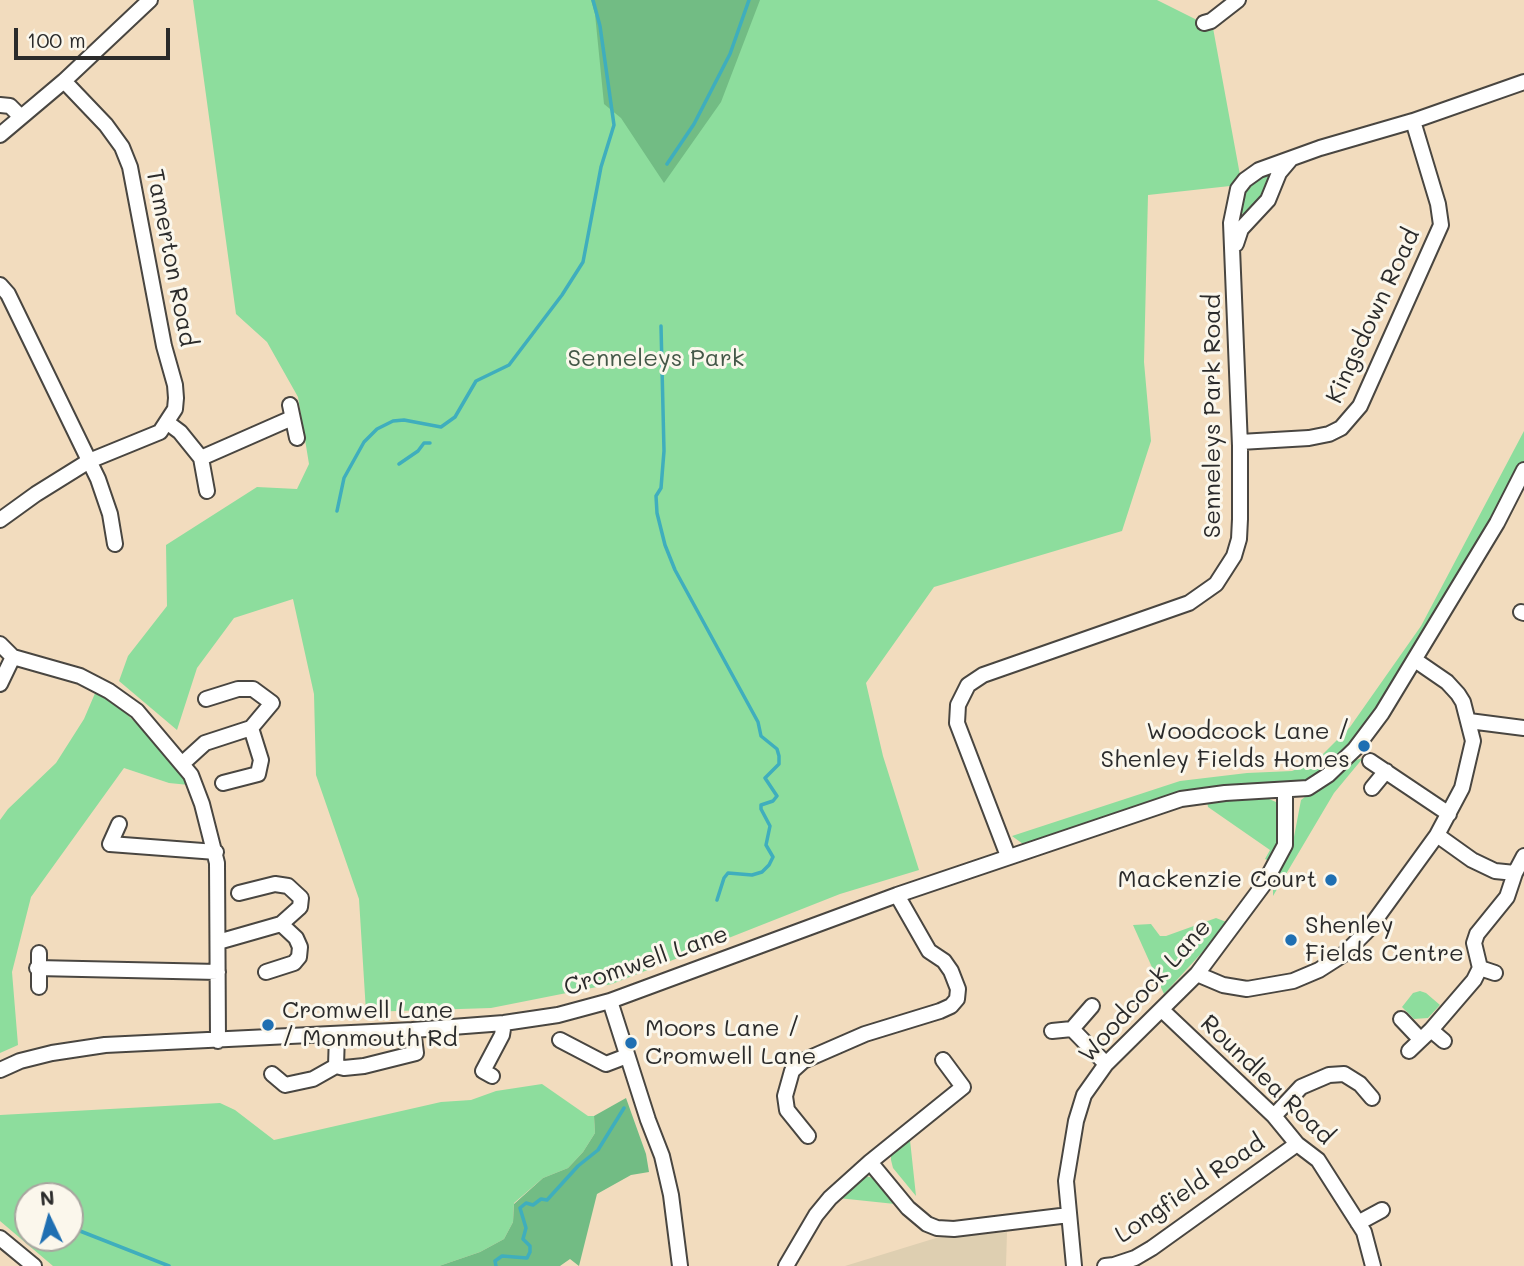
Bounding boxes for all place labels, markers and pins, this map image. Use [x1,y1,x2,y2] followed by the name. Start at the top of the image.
[1101,718,1350,774] place label: Woodcock Lane / Shenley Fields Homes
[1356,738,1372,754] marker: Woodcock Lane / Shenley Fields Homes
[1118,866,1317,894] place label: Mackenzie Court
[1323,872,1339,888] marker: Mackenzie Court
[1305,912,1464,968] place label: Shenley Fields Centre
[1283,932,1299,948] marker: Shenley Fields Centre
[282,997,458,1053] place label: Cromwell Lane / Monmouth Rd
[645,1015,816,1071] place label: Moors Lane / Cromwell Lane
[260,1017,276,1033] marker: Cromwell Lane / Monmouth Rd
[623,1035,639,1051] marker: Moors Lane / Cromwell Lane

